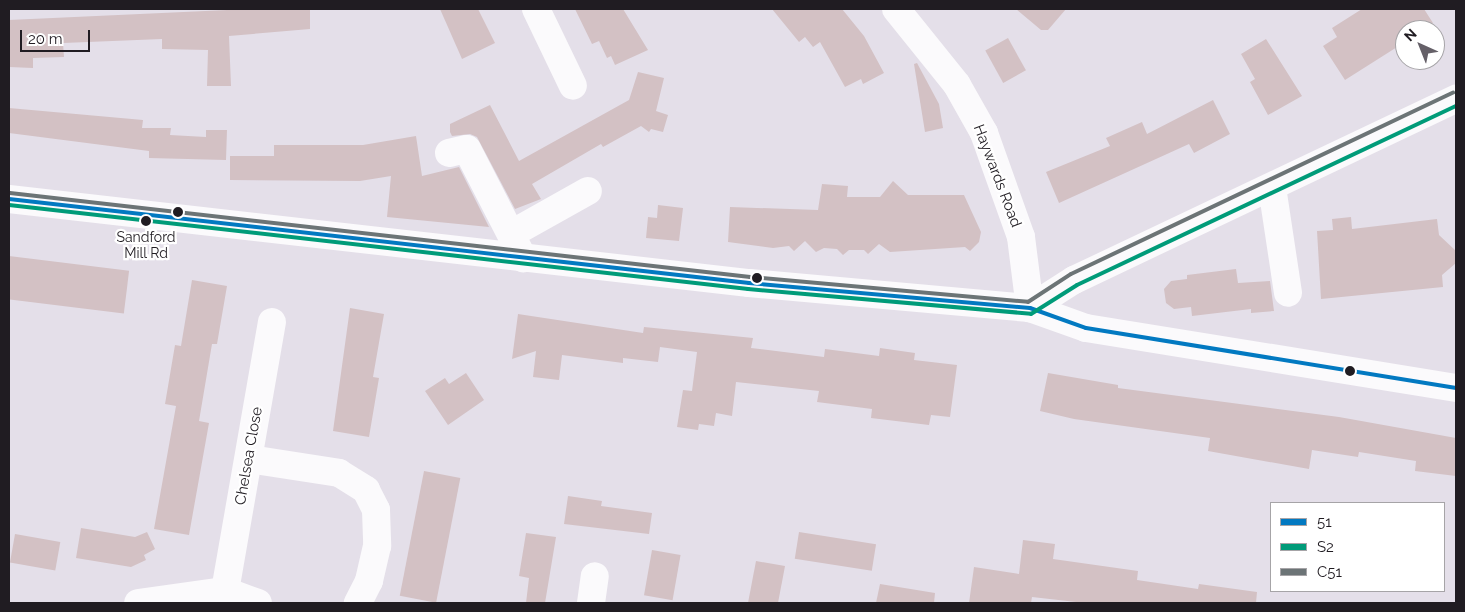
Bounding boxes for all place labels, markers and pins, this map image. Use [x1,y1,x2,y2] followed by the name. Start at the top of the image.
[173,207,183,217] unlabelled marker
[141,216,151,226] marker: Sandford Mill Rd
[116,229,176,262] place label: Sandford Mill Rd
[752,273,762,283] unlabelled marker
[1345,366,1355,376] unlabelled marker

